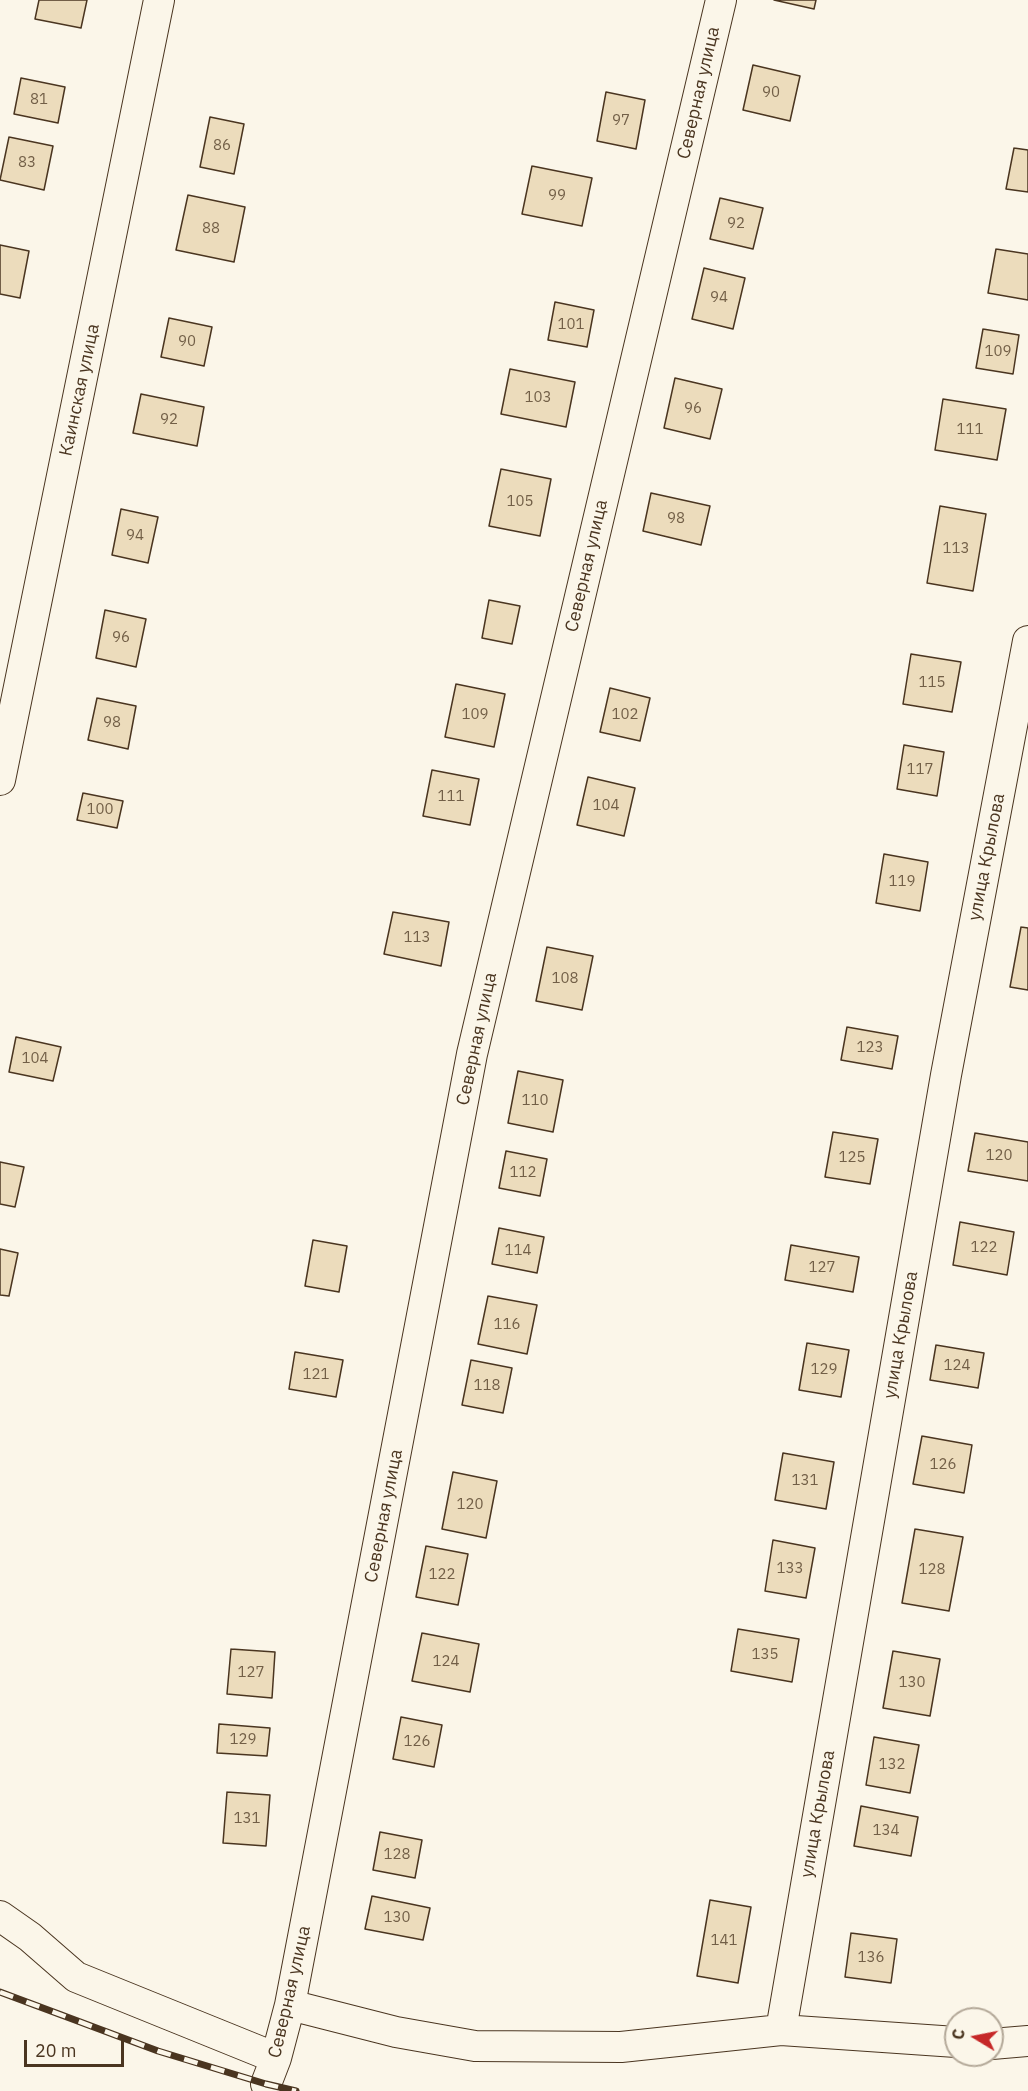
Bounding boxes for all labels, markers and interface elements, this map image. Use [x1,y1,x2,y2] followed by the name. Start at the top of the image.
[673,25,725,161] street label: Северная улица
[762,84,780,102] house number: 90
[30,91,48,109] house number: 81
[612,112,630,130] house number: 97
[213,137,231,155] house number: 86
[18,154,36,172] house number: 83
[548,187,566,205] house number: 99
[727,215,745,233] house number: 92
[202,220,220,238] house number: 88
[710,289,728,307] house number: 94
[558,316,584,334] house number: 101
[55,322,105,458] street label: Каинская улица
[178,333,196,351] house number: 90
[985,343,1011,361] house number: 109
[525,389,551,407] house number: 103
[684,400,702,418] house number: 96
[160,411,178,429] house number: 92
[957,421,983,439] house number: 111
[507,493,533,511] house number: 105
[561,498,613,634] street label: Северная улица
[667,510,685,528] house number: 98
[126,527,144,545] house number: 94
[943,540,969,558] house number: 113
[112,629,130,647] house number: 96
[919,674,945,692] house number: 115
[462,706,488,724] house number: 109
[612,706,638,724] house number: 102
[103,714,121,732] house number: 98
[907,761,933,779] house number: 117
[438,788,464,806] house number: 111
[964,791,1010,923] street label: улица Крылова
[593,797,619,815] house number: 104
[87,801,113,819] house number: 100
[889,873,915,891] house number: 119
[404,929,430,947] house number: 113
[552,970,578,988] house number: 108
[452,971,502,1107] street label: Северная улица
[857,1039,883,1057] house number: 123
[22,1050,48,1068] house number: 104
[522,1092,548,1110] house number: 110
[986,1147,1012,1165] house number: 120
[839,1149,865,1167] house number: 125
[510,1164,536,1182] house number: 112
[971,1239,997,1257] house number: 122
[505,1242,531,1260] house number: 114
[809,1259,835,1277] house number: 127
[879,1269,923,1401] street label: улица Крылова
[494,1316,520,1334] house number: 116
[944,1357,970,1375] house number: 124
[811,1361,837,1379] house number: 129
[303,1366,329,1384] house number: 121
[474,1377,500,1395] house number: 118
[360,1448,408,1584] street label: Северная улица
[930,1456,956,1474] house number: 126
[792,1472,818,1490] house number: 131
[457,1496,483,1514] house number: 120
[777,1560,803,1578] house number: 133
[919,1561,945,1579] house number: 128
[429,1566,455,1584] house number: 122
[752,1646,778,1664] house number: 135
[433,1653,459,1671] house number: 124
[238,1664,264,1682] house number: 127
[899,1674,925,1692] house number: 130
[230,1731,256,1749] house number: 129
[404,1733,430,1751] house number: 126
[796,1748,840,1880] street label: улица Крылова
[879,1756,905,1774] house number: 132
[234,1810,260,1828] house number: 131
[873,1822,899,1840] house number: 134
[384,1846,410,1864] house number: 128
[384,1909,410,1927] house number: 130
[264,1924,316,2060] street label: Северная улица
[711,1932,737,1950] house number: 141
[858,1949,884,1967] house number: 136
[944,2007,1004,2067] north arrow
[947,2027,969,2041] text: С
[27,2028,128,2066] scale bar
[35,2039,77,2062] text: 20 m

